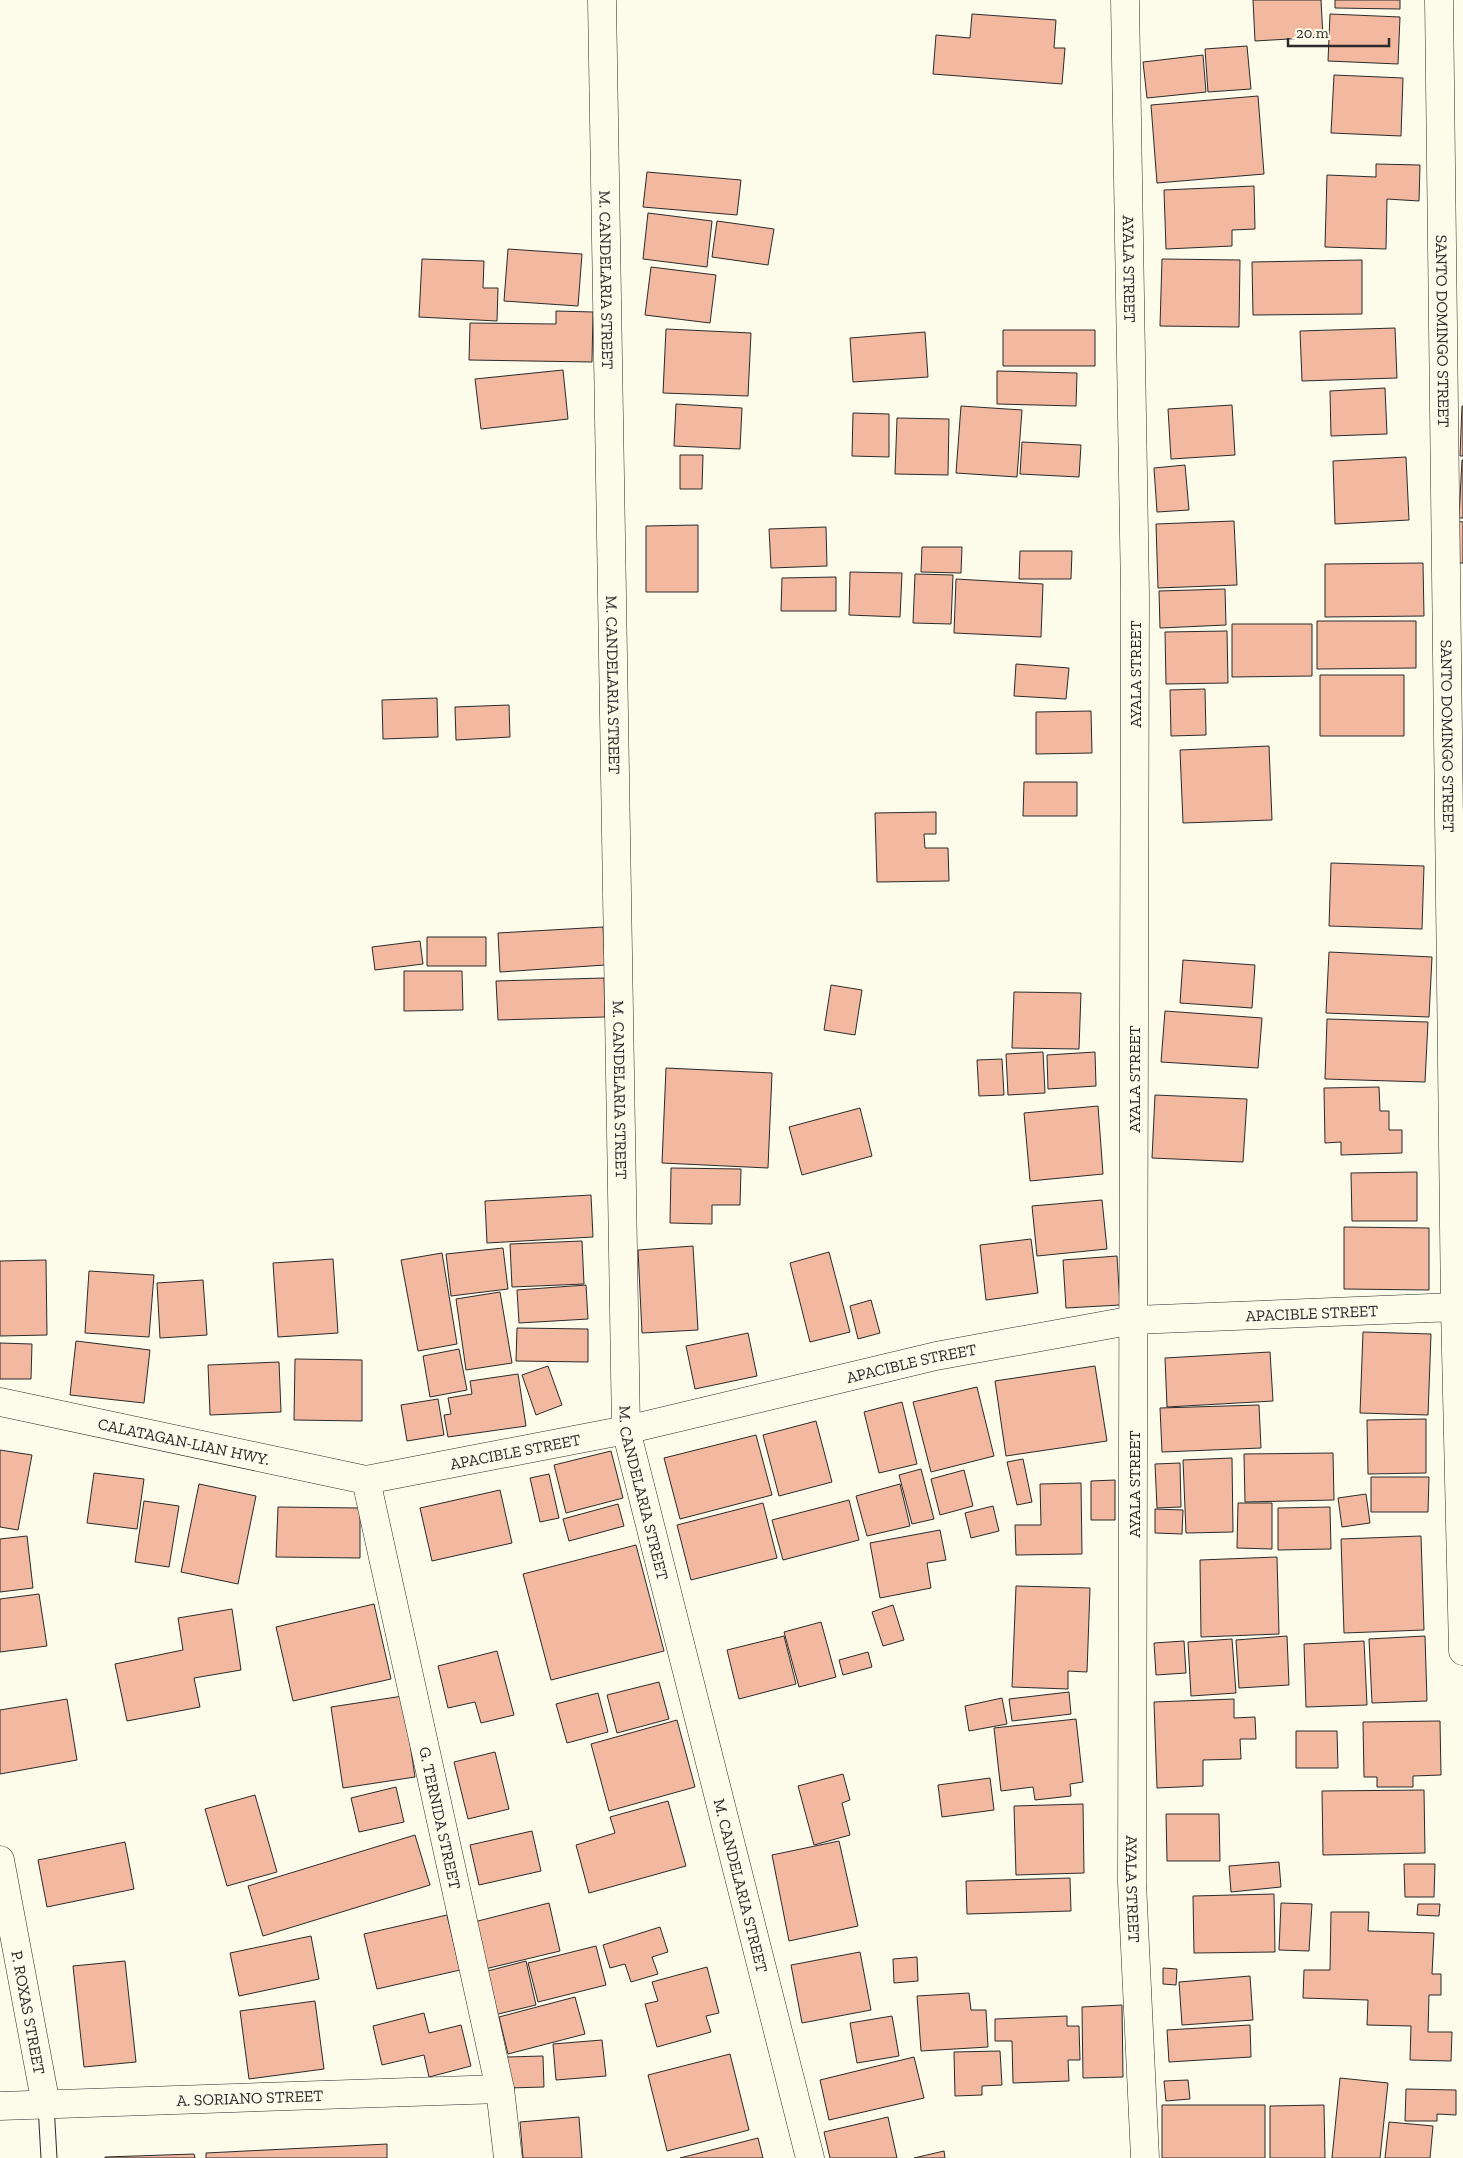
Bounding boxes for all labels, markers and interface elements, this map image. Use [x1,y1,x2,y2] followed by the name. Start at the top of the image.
[1288,15,1389,47] scale bar
[1296,24,1329,42] text: 20 m
[596,190,618,370] street label: M. CANDELARIA STREET
[1119,215,1140,323] street label: AYALA STREET
[1432,235,1454,428] street label: SANTO DOMINGO STREET
[602,595,624,775] street label: M. CANDELARIA STREET
[1126,620,1145,728] street label: AYALA STREET
[1437,639,1459,832] street label: SANTO DOMINGO STREET
[609,1000,631,1180] street label: M. CANDELARIA STREET
[1125,1025,1144,1133] street label: AYALA STREET
[1245,1301,1379,1325] street label: APACIBLE STREET
[844,1339,978,1387] street label: APACIBLE STREET
[616,1405,673,1582] street label: M. CANDELARIA STREET
[96,1414,271,1469] street label: CALATAGAN-LIAN HWY.
[448,1429,582,1473] street label: APACIBLE STREET
[1125,1430,1144,1538] street label: AYALA STREET
[415,1745,465,1891] street label: G. TERNIDA STREET
[710,1796,772,1975] street label: M. CANDELARIA STREET
[1122,1835,1144,1943] street label: AYALA STREET
[8,1949,50,2076] street label: P. ROXAS STREET
[176,2086,324,2109] street label: A. SORIANO STREET

